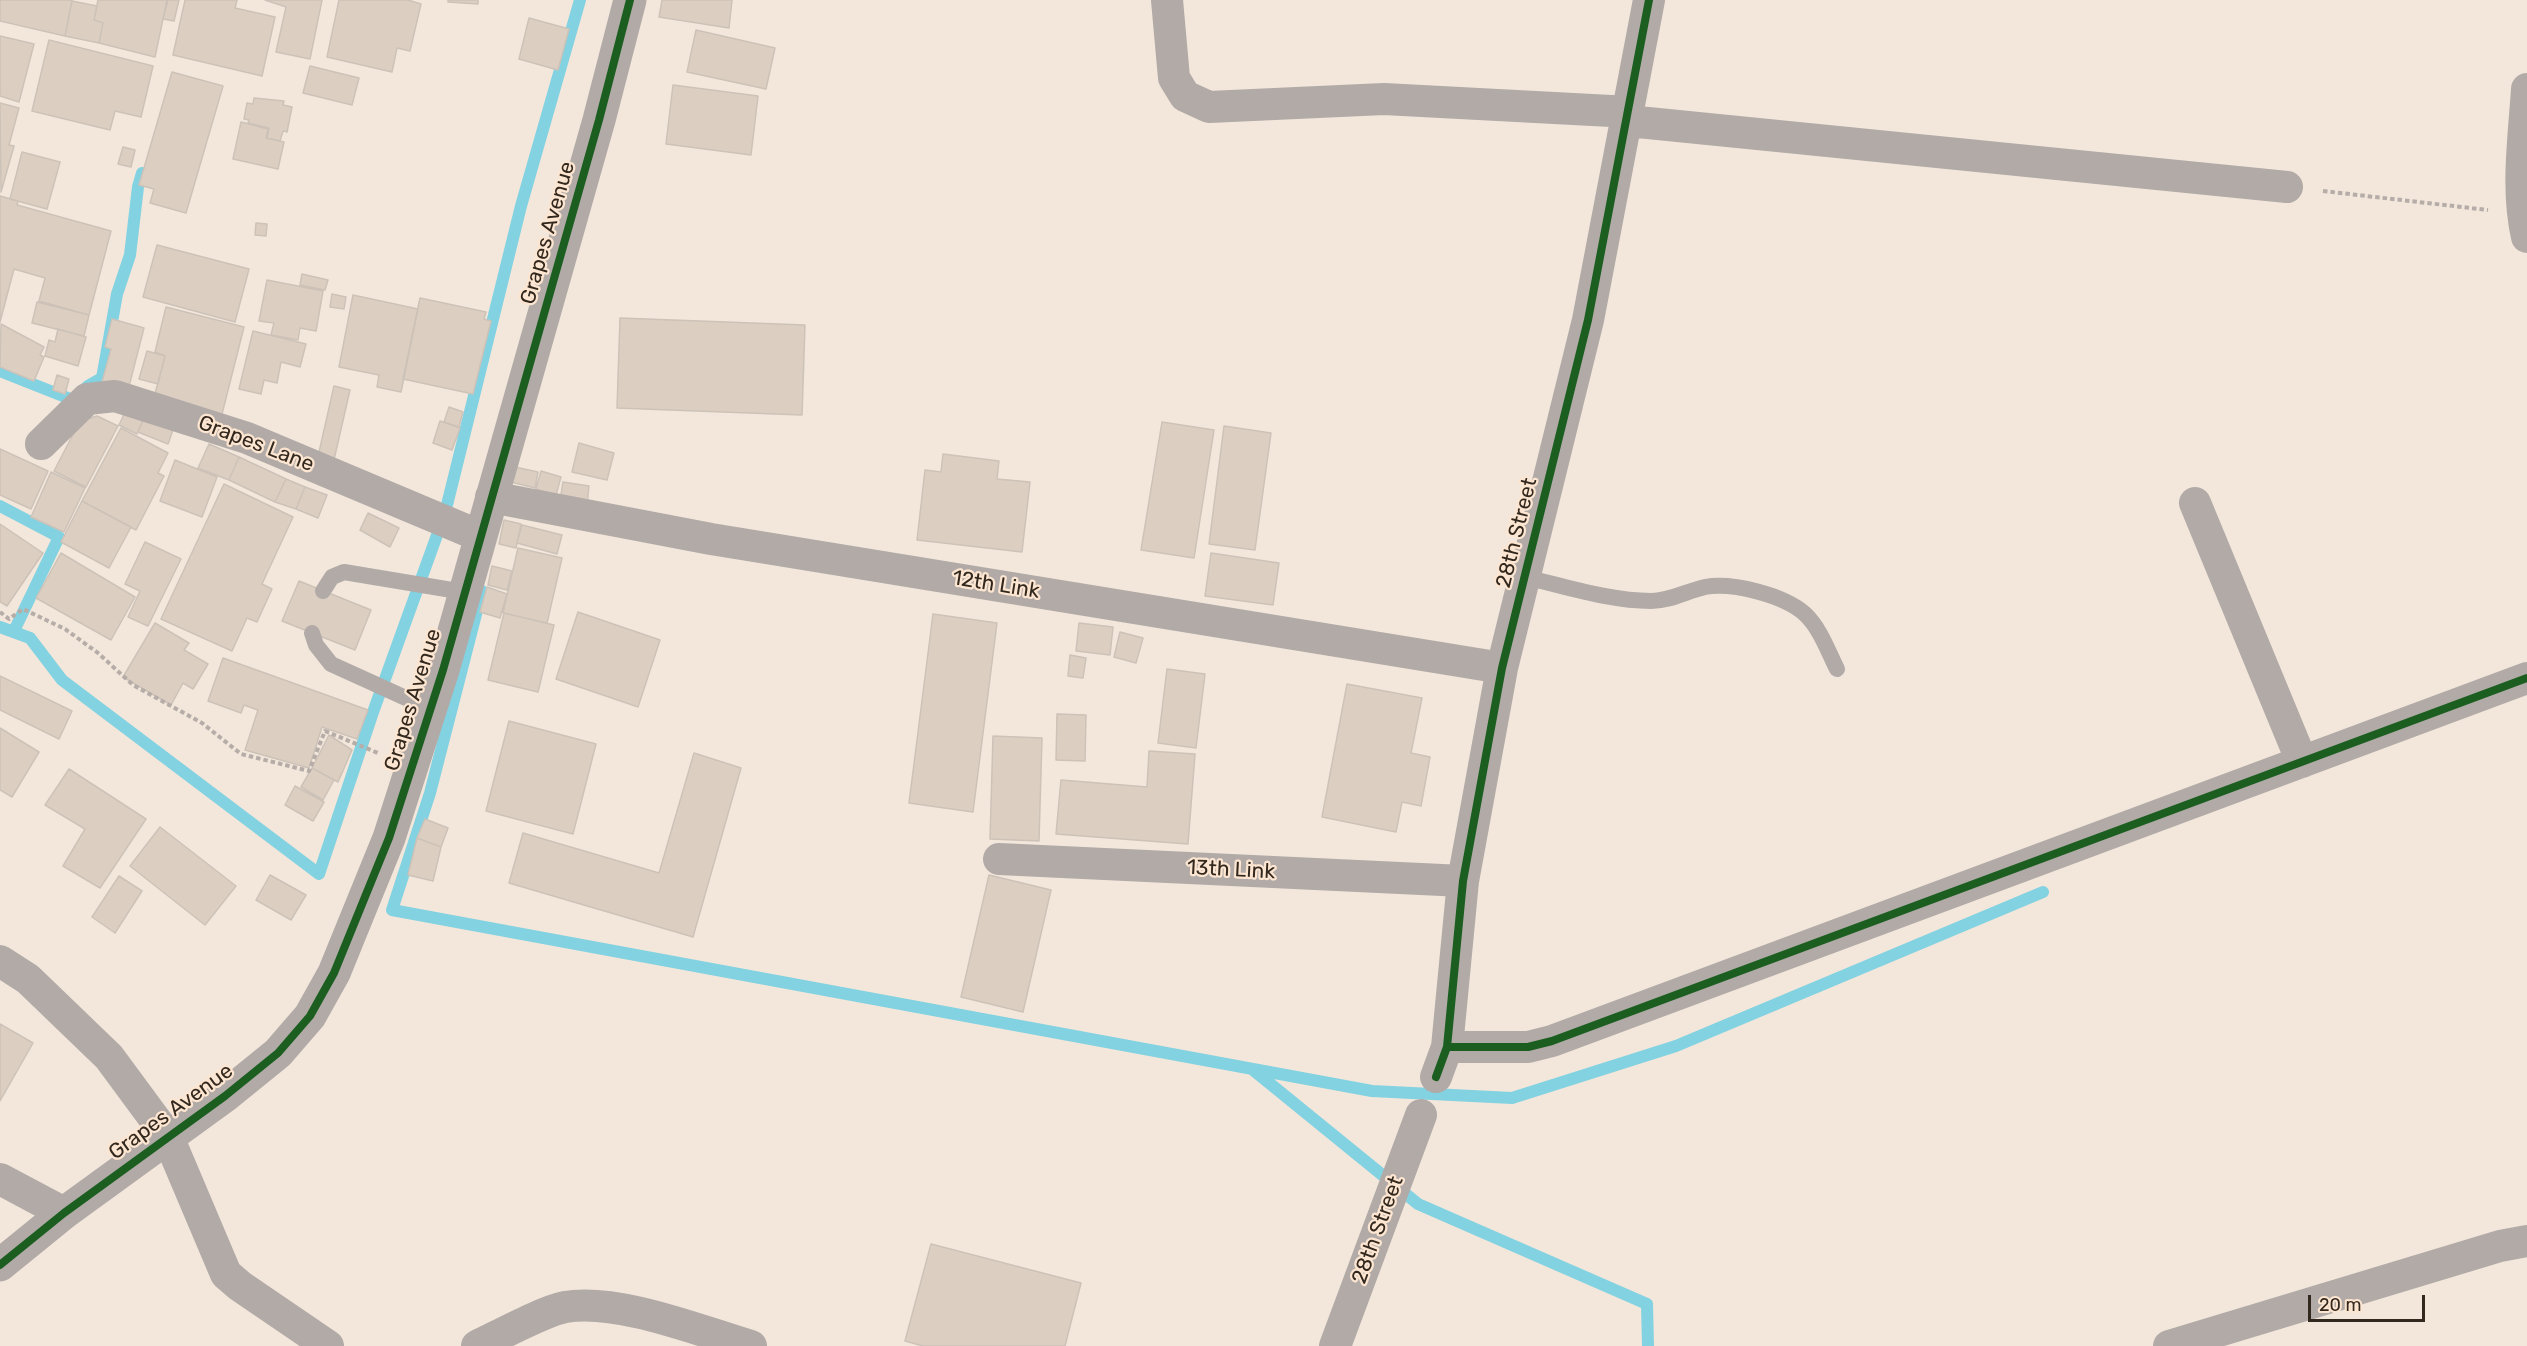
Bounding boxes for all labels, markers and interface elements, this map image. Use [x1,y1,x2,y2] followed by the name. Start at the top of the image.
[516,159,580,307] street label: Grapes Avenue
[195,410,317,478] street label: Grapes Lane
[1491,475,1543,591] street label: 28th Street
[951,566,1041,604] street label: 12th Link
[379,626,447,774] street label: Grapes Avenue
[1186,855,1276,885] street label: 13th Link
[104,1058,238,1166] street label: Grapes Avenue
[1347,1173,1409,1287] street label: 28th Street
[2311,1283,2428,1321] scale bar
[2319,1294,2361,1316] text: 20 m

